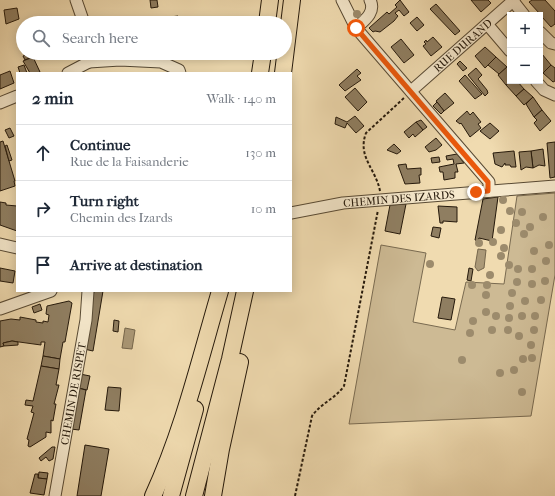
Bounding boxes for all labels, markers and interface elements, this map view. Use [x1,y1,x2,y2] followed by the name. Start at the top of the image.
[507,12,543,84] map controls
[507,12,543,48] button: +
[16,16,292,60] search box
[431,16,495,75] street label: RUE DURAND
[347,19,365,37] route start
[30,27,52,49] icon: search
[62,29,138,47] text: Search here
[507,48,543,84] button: −
[32,88,73,108] text: 2 min
[207,91,276,106] text: Walk · 140 m
[70,136,130,154] text: Continue
[32,142,54,164] icon: ahead
[245,145,276,160] text: 130 m
[70,154,189,169] text: Rue de la Faisanderie
[467,183,485,201] route end
[343,188,455,209] street label: CHEMIN DES IZARDS
[70,192,139,210] text: Turn right
[32,198,54,220] icon: right
[251,201,276,216] text: 10 m
[70,210,173,225] text: Chemin des Izards
[32,254,54,276] icon: arrive
[70,256,202,274] text: Arrive at destination
[58,341,89,446] street label: CHEMIN DE RISPET

